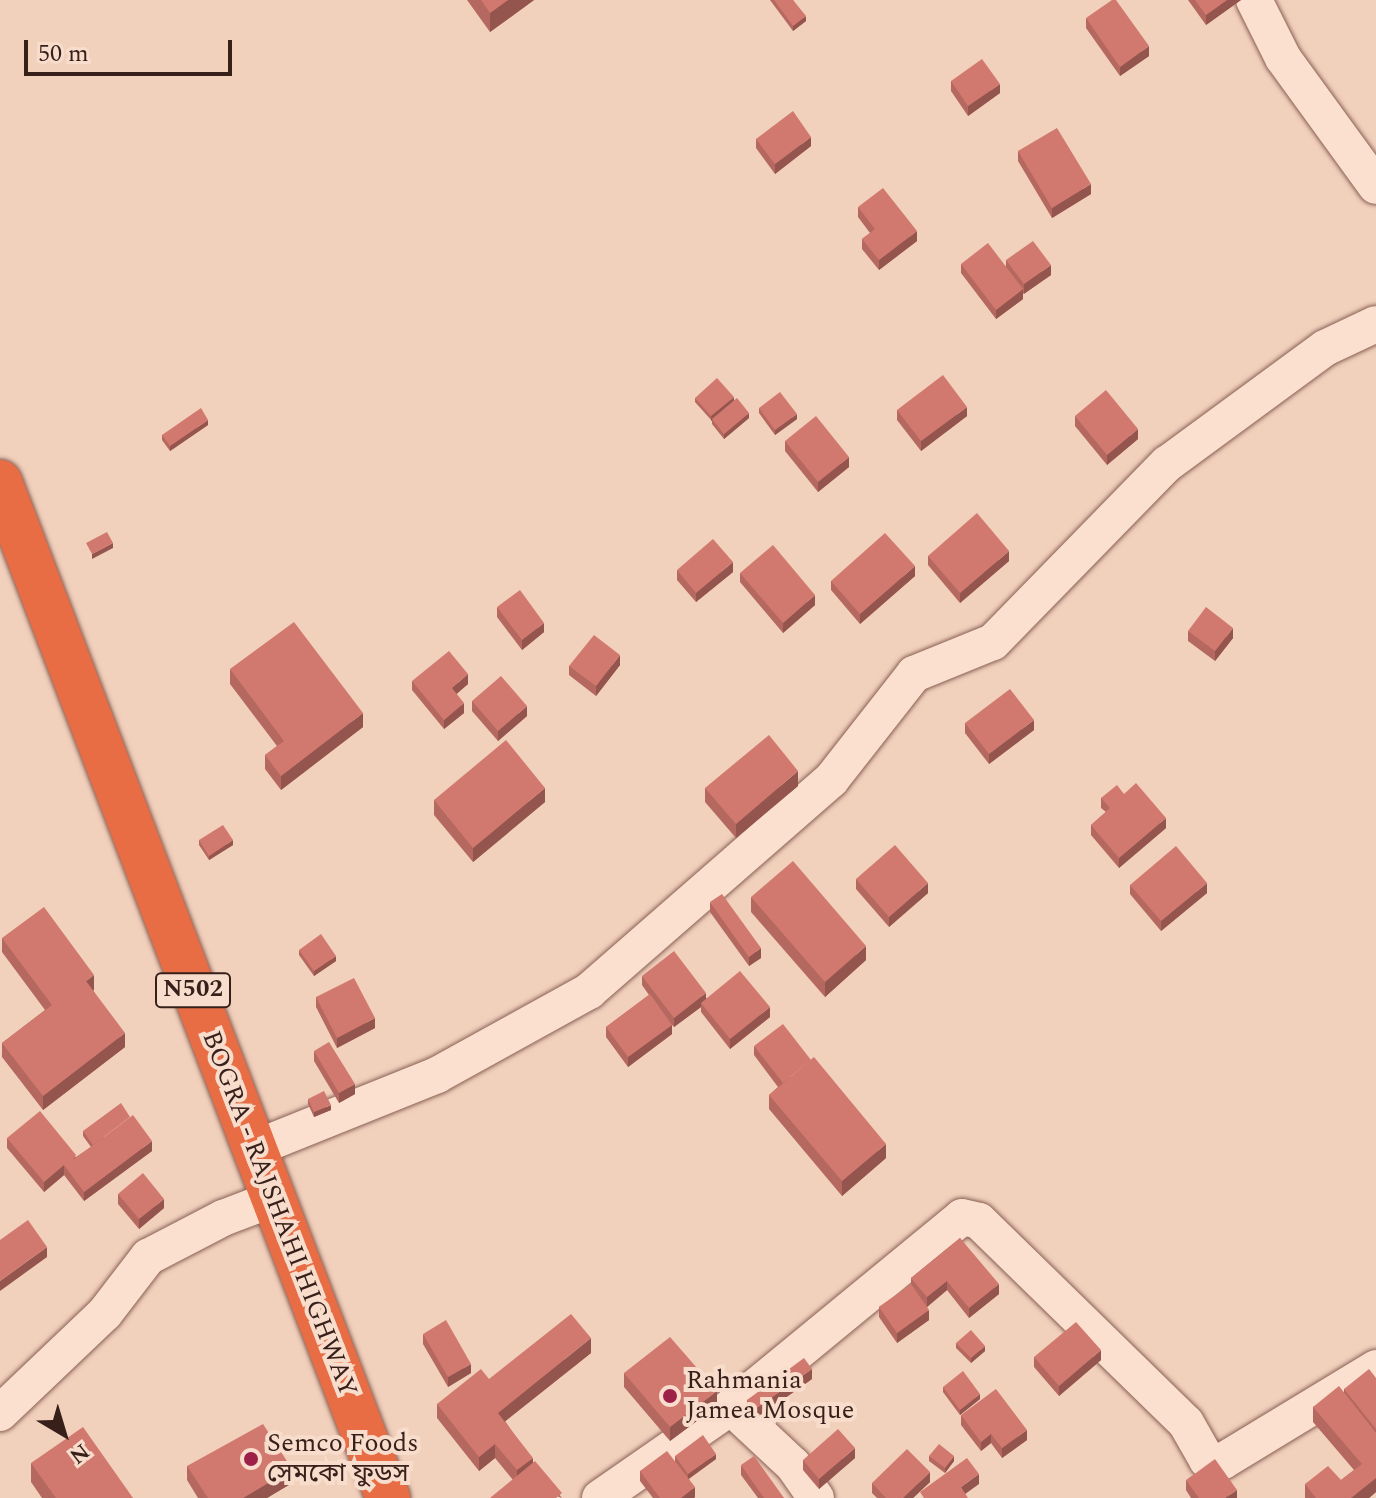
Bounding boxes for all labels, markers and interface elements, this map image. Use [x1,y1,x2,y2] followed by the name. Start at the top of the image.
[28,24,236,74] scale bar
[38,36,89,72] text: 50 m
[155,970,231,1010] road number: N502
[195,1027,363,1401] street label: BOGRA - RAJSHAHI HIGHWAY
[686,1365,854,1426] place label: Rahmania Jamea Mosque
[661,1387,679,1405] marker: Rahmania Jamea Mosque
[24,1394,104,1474] north arrow
[267,1428,419,1490] place label: Semco Foods সেমকো ফুডস
[62,1435,96,1472] text: N
[242,1450,260,1468] marker: Semco Foods সেমকো ফুডস

